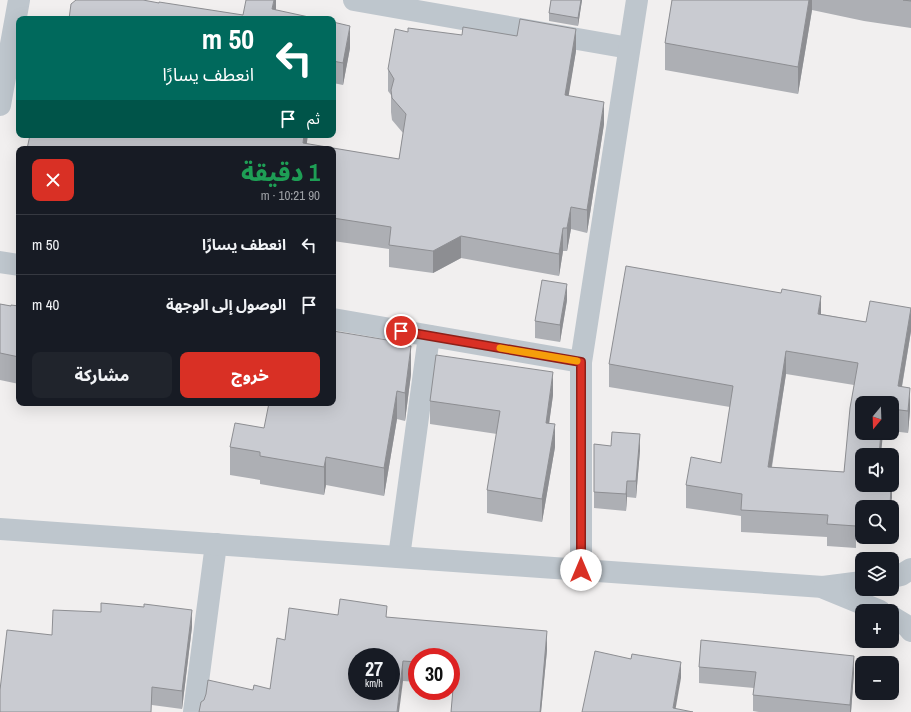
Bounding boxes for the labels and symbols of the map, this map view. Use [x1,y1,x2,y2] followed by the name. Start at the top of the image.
[384,314,418,348] pin
[855,396,899,440] north arrow
[560,549,602,591] position arrow
[408,648,460,700] speed limit sign: 30

